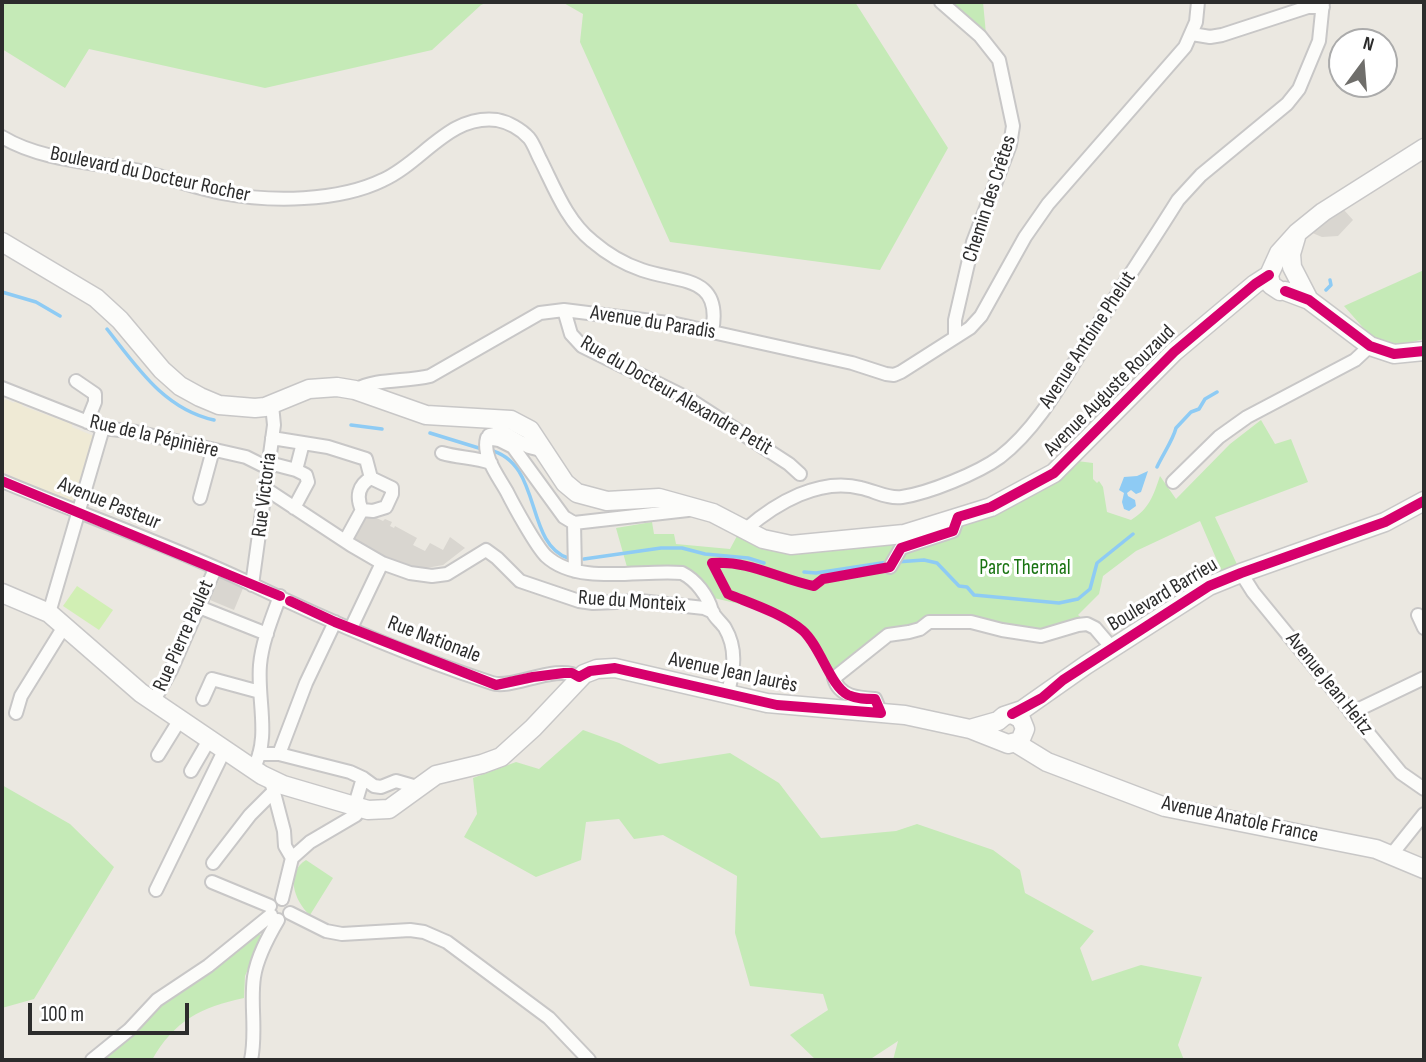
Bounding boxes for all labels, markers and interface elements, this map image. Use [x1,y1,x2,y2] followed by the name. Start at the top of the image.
[1328,28,1398,98] north arrow
[1360,32,1376,57] text: N
[958,132,1022,266] street label: Chemin des Crêtes
[48,141,252,209] street label: Boulevard du Docteur Rocher
[1034,267,1142,413] street label: Avenue Antoine Phelut
[589,301,717,345] street label: Avenue du Paradis
[1039,320,1181,462] street label: Avenue Auguste Rouzaud
[575,331,777,461] street label: Rue du Docteur Alexandre Petit
[87,410,221,464] street label: Rue de la Pépinière
[247,451,283,539] street label: Rue Victoria
[54,472,164,536] street label: Avenue Pasteur
[1104,552,1222,638] street label: Boulevard Barrieu
[979,556,1071,582] park label: Parc Thermal
[148,576,220,696] street label: Rue Pierre Paulet
[577,586,687,618] street label: Rue du Monteix
[384,611,484,669] street label: Rue Nationale
[1280,628,1378,740] street label: Avenue Jean Heitz
[666,647,800,699] street label: Avenue Jean Jaurès
[1159,791,1321,849] street label: Avenue Anatole France
[32,988,192,1032] scale bar
[41,1002,84,1027] text: 100 m

